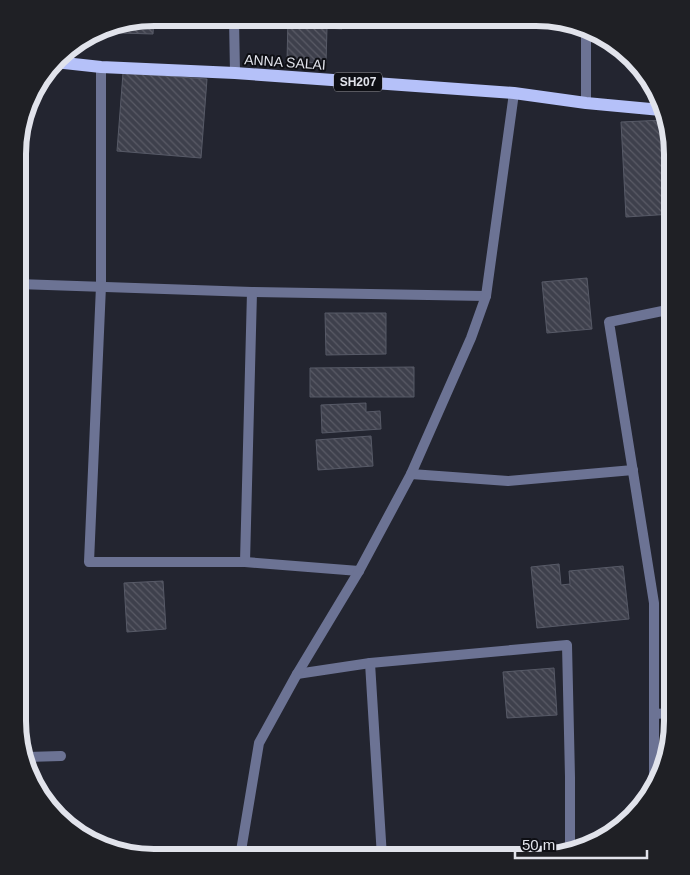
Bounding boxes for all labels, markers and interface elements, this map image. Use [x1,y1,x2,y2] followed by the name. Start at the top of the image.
[244,51,326,73] street label: ANNA SALAI
[334,72,382,91] road number: SH207
[515,828,648,860] scale bar
[522,836,555,853] text: 50 m

